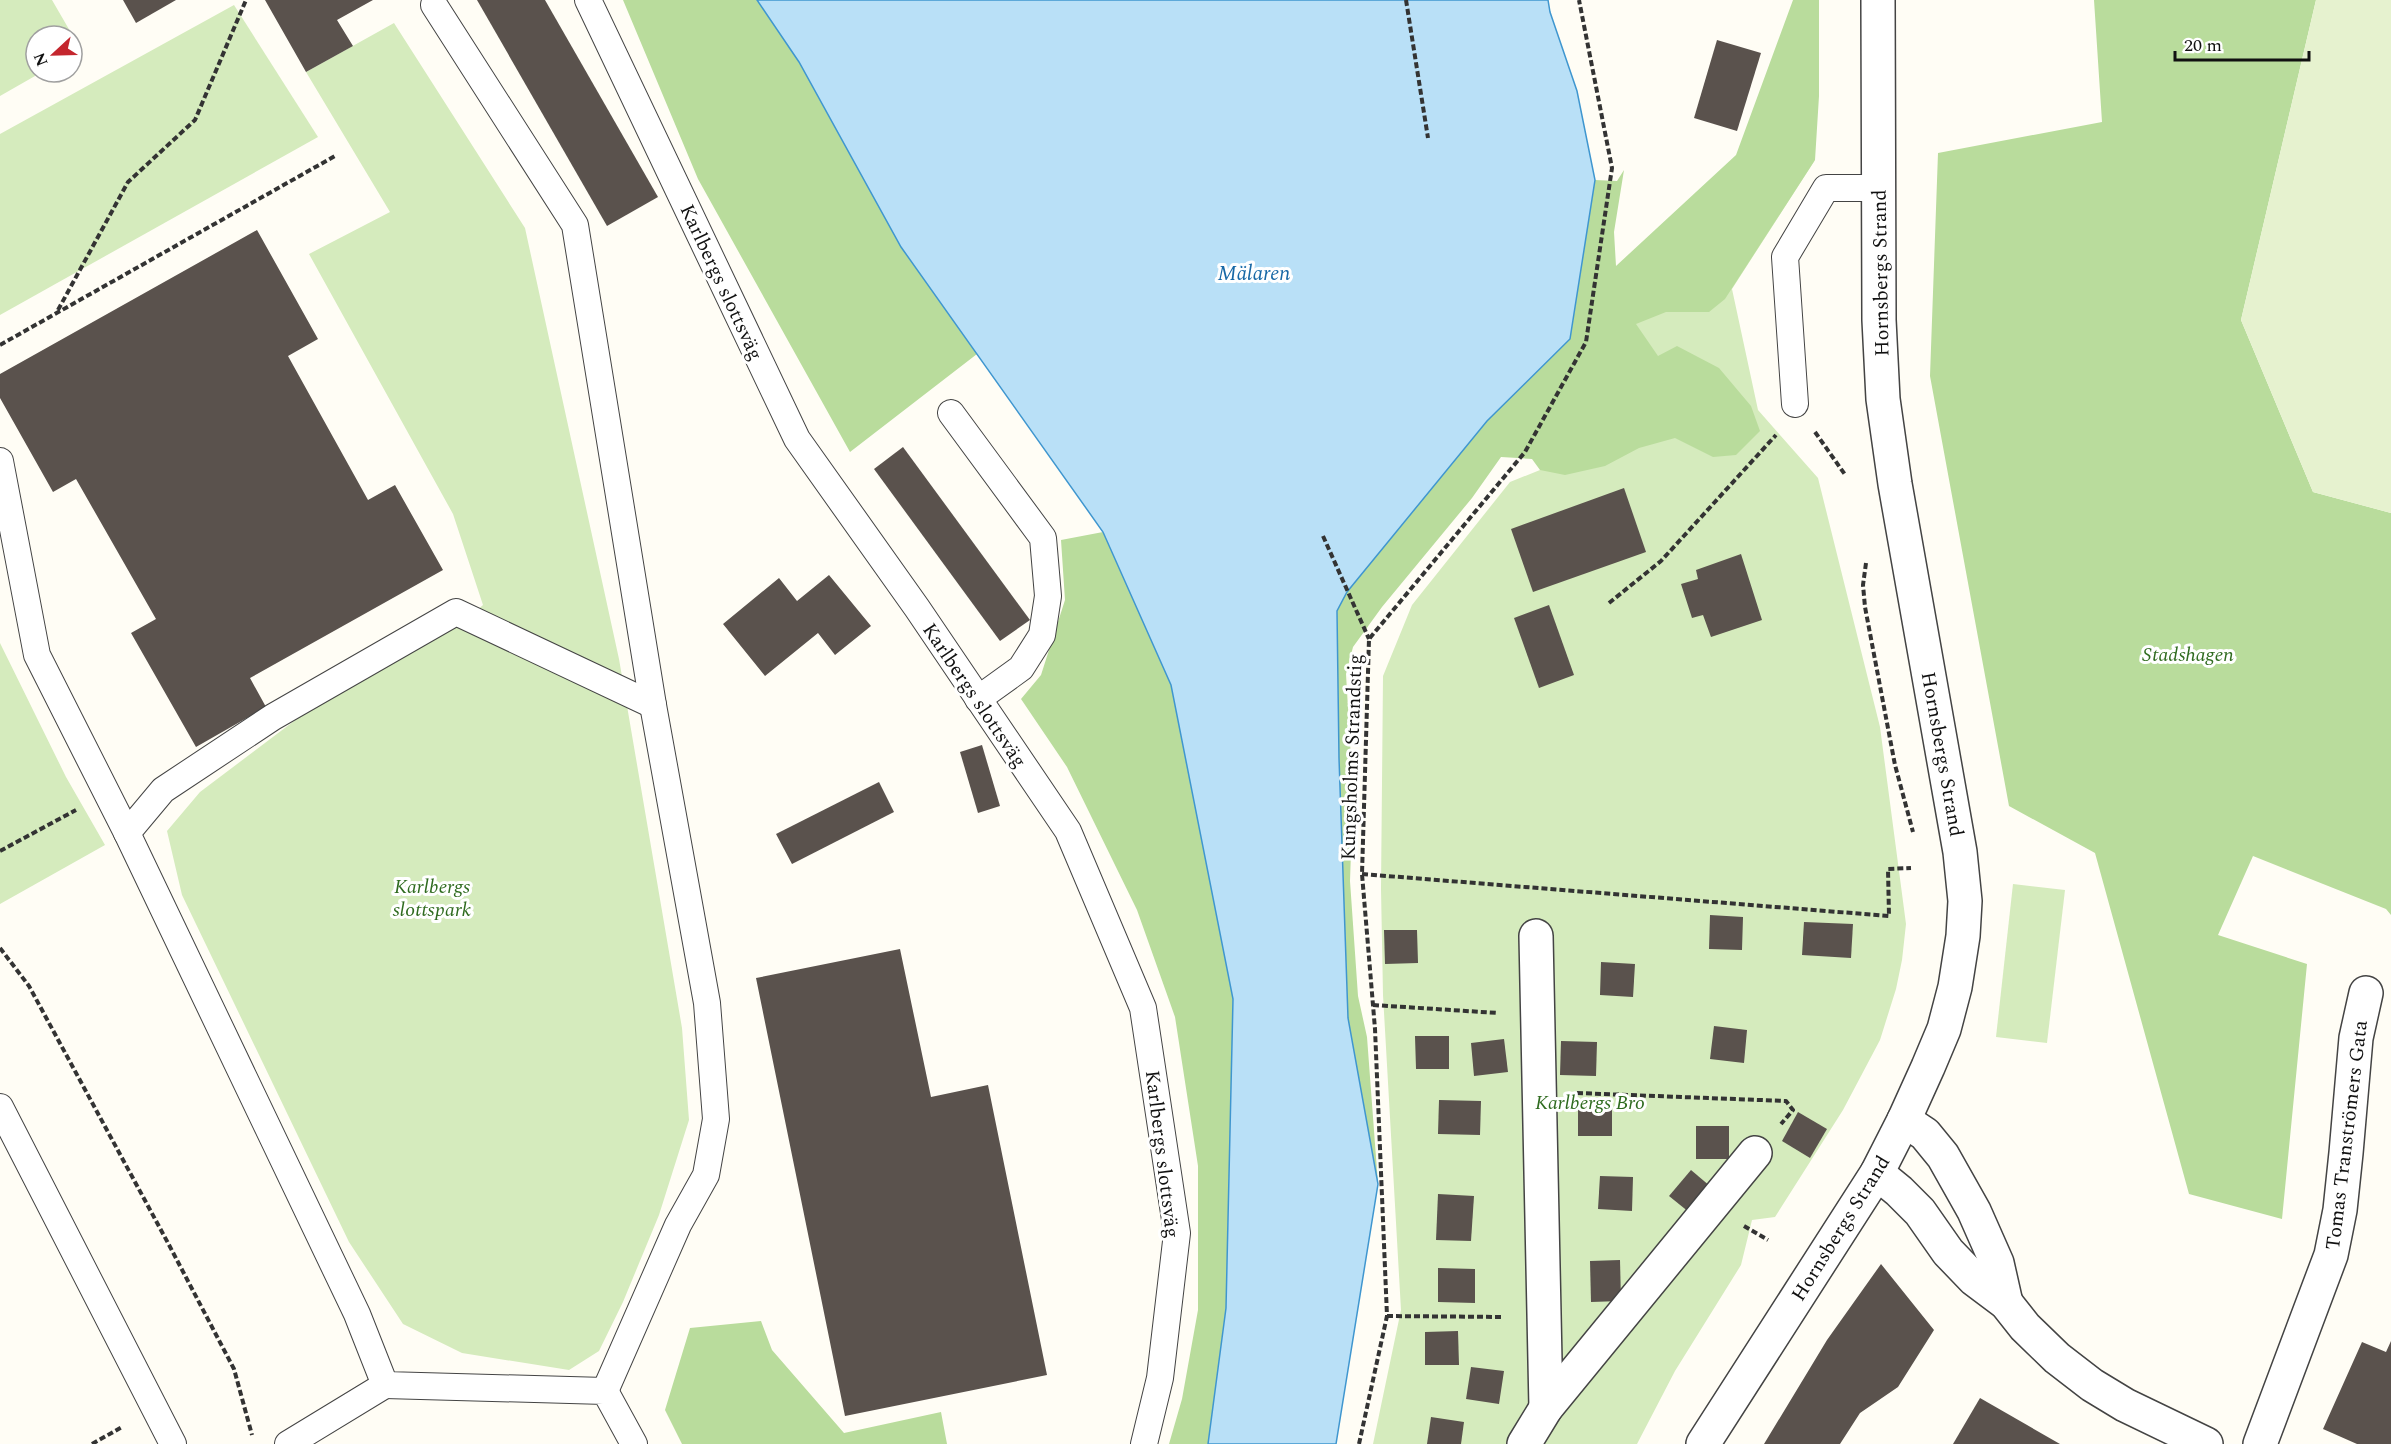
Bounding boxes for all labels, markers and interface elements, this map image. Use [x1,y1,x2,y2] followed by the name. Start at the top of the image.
[24,24,84,84] north arrow
[2175,24,2308,62] scale bar
[2184,32,2222,59] text: 20 m
[27,49,55,70] text: N
[1865,189,1897,357] street label: Hornsbergs Strand
[672,199,770,365] street label: Karlbergs slottsväg
[1218,258,1290,290] water label: Mälaren
[914,617,1034,774] street label: Karlbergs slottsväg
[2142,640,2234,670] park label: Stadshagen
[1333,653,1371,861] street label: Kungsholms Strandstig
[1913,669,1971,839] street label: Hornsbergs Strand
[393,872,472,925] park label: Karlbergs slottspark
[2318,1018,2376,1252] street label: Tomas Tranströmers Gata
[1137,1068,1187,1240] street label: Karlbergs slottsväg
[1535,1088,1645,1118] park label: Karlbergs Bro
[1784,1150,1898,1307] street label: Hornsbergs Strand

